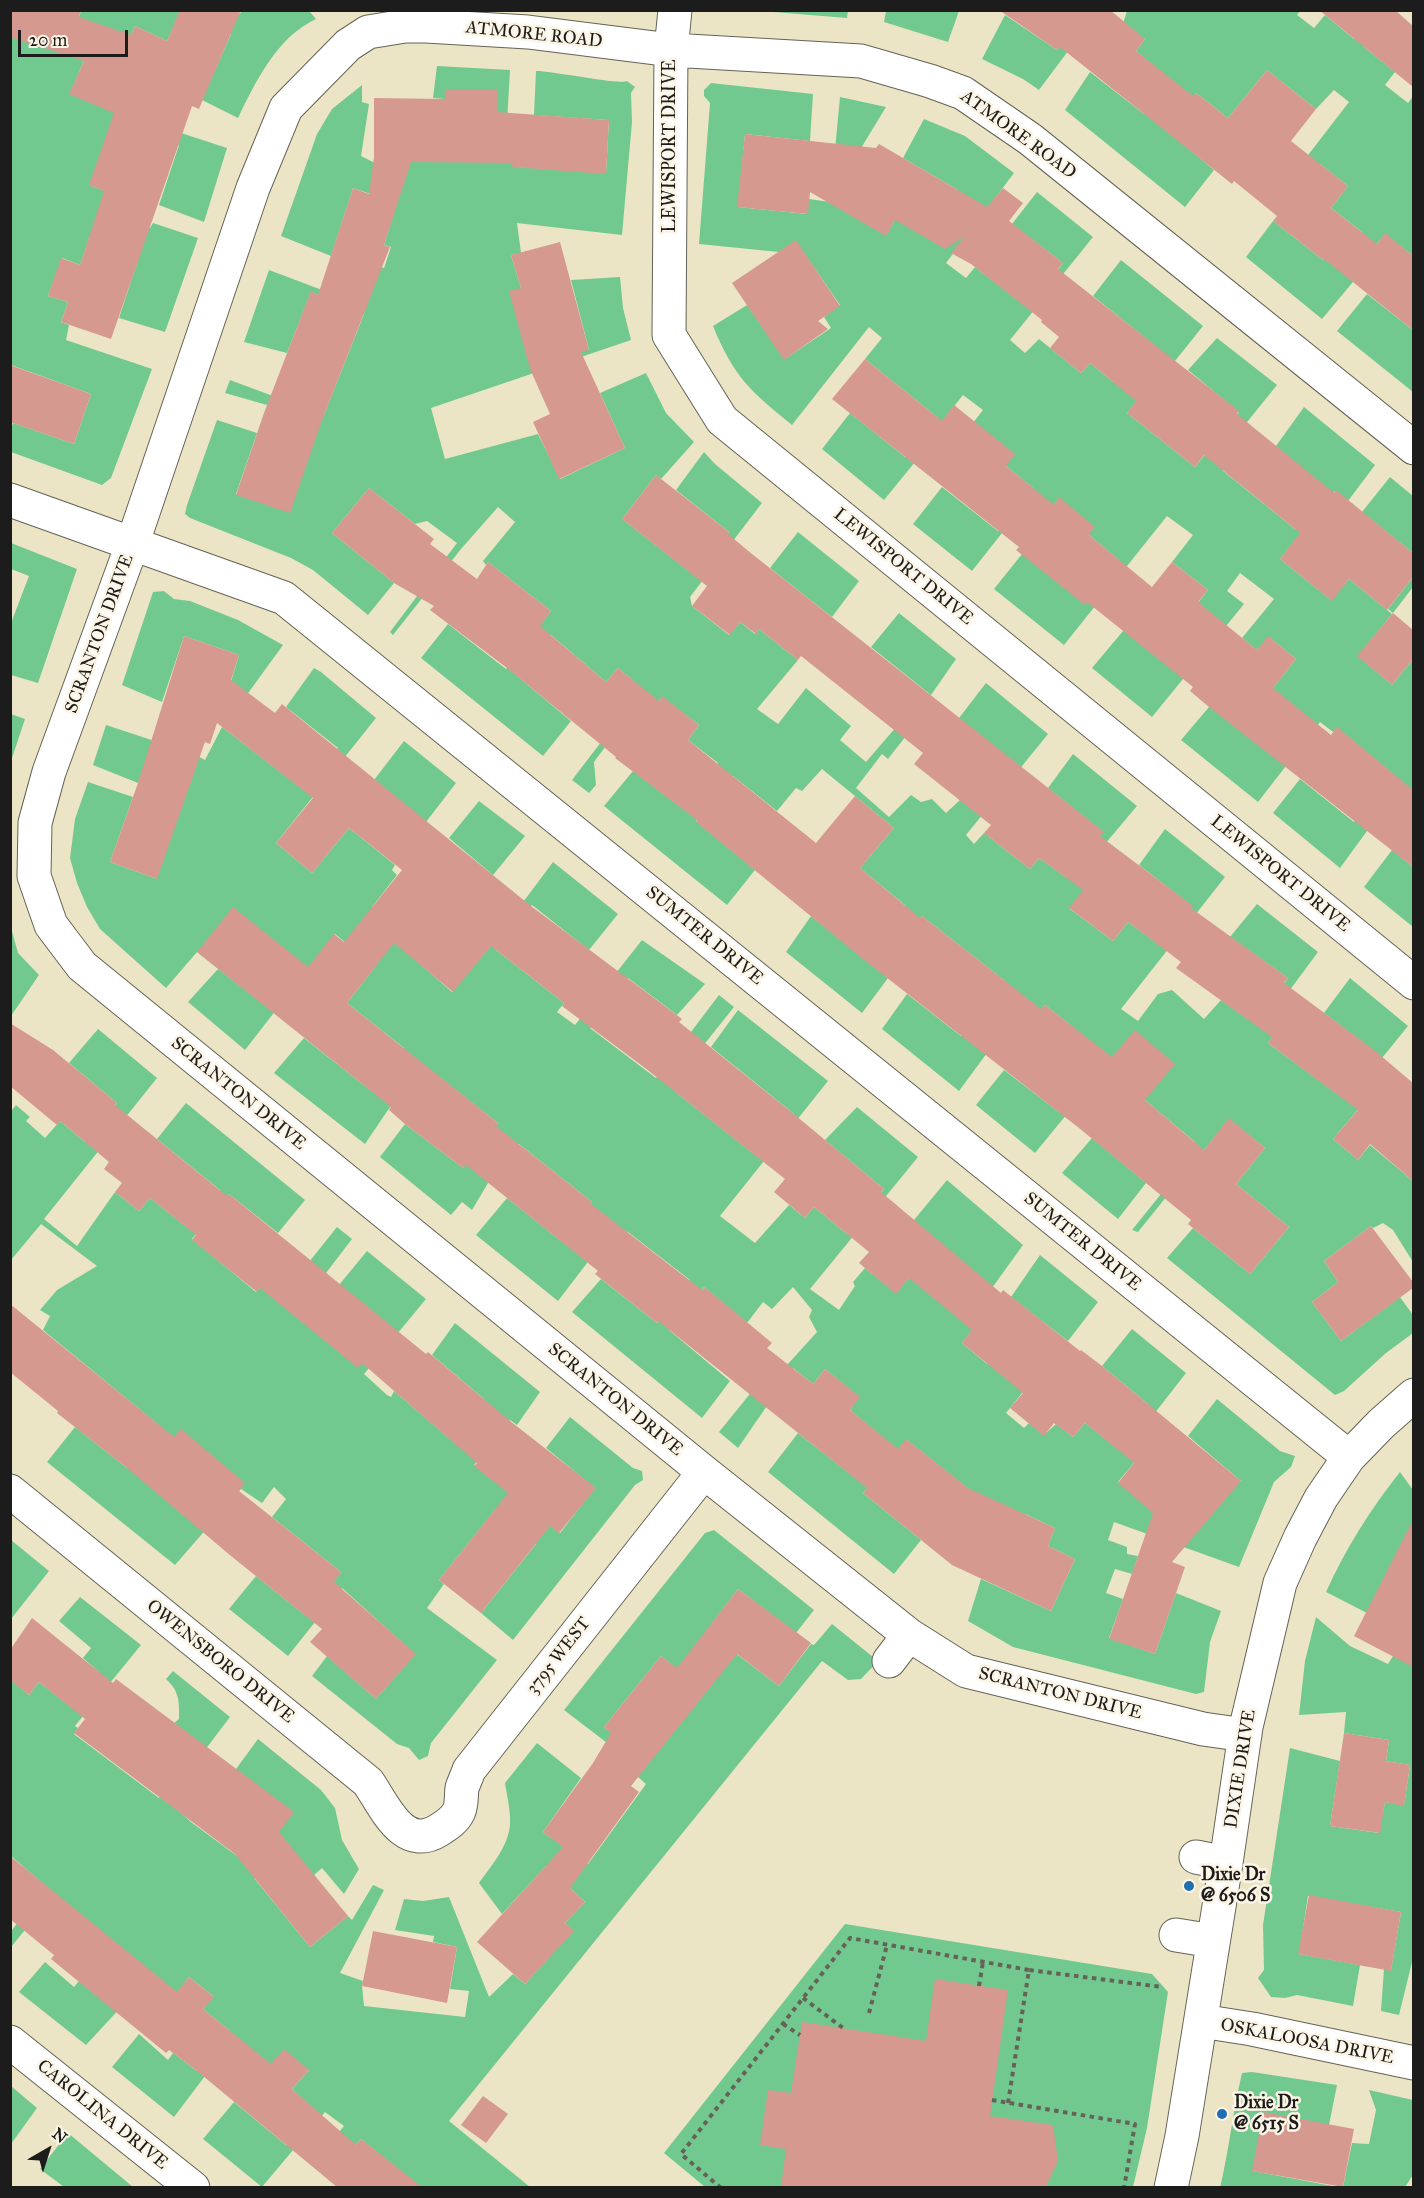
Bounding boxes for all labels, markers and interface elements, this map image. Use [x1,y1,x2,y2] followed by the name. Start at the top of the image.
[465,17,603,53] street label: ATMORE ROAD
[21,18,130,56] scale bar
[29,29,67,51] text: 20 m
[660,59,682,233] street label: LEWISPORT DRIVE
[956,86,1080,184] street label: ATMORE ROAD
[829,504,977,630] street label: LEWISPORT DRIVE
[61,552,139,716] street label: SCRANTON DRIVE
[1206,811,1354,937] street label: LEWISPORT DRIVE
[641,882,767,990] street label: SUMTER DRIVE
[166,1033,310,1155] street label: SCRANTON DRIVE
[1019,1188,1145,1296] street label: SUMTER DRIVE
[543,1339,687,1461] street label: SCRANTON DRIVE
[142,1596,298,1728] street label: OWENSBORO DRIVE
[522,1613,596,1699] street label: 3795 WEST
[976,1663,1144,1725] street label: SCRANTON DRIVE
[1221,1708,1261,1830] street label: DIXIE DRIVE
[1201,1865,1270,1908] place label: Dixie Dr @ 6506 S
[1182,1879,1196,1893] marker: Dixie Dr @ 6506 S
[1219,2015,1395,2069] street label: OSKALOOSA DRIVE
[32,2056,172,2174] street label: CAROLINA DRIVE
[1234,2093,1299,2136] place label: Dixie Dr @ 6515 S
[1215,2107,1229,2121] marker: Dixie Dr @ 6515 S
[18,2120,78,2180] north arrow

